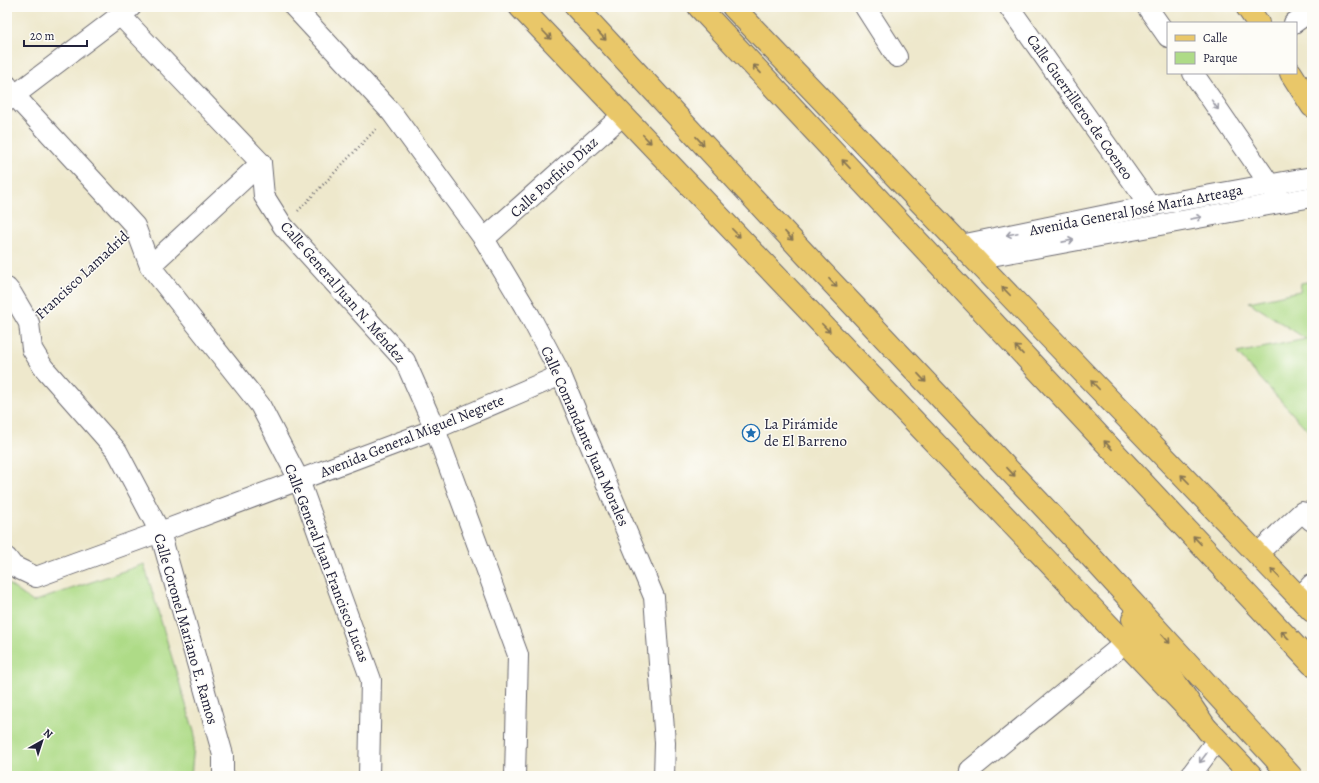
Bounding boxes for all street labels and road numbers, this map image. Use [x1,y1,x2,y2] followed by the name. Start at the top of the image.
[1022,30,1138,184] street label: Calle Guerrilleros de Coeneo
[506,132,602,222] street label: Calle Porfirio Díaz
[1027,179,1244,241] street label: Avenida General José María Arteaga
[276,217,410,367] street label: Calle General Juan N. Méndez
[31,226,134,324] street label: Francisco Lamadrid
[536,343,634,529] street label: Calle Comandante Juan Morales
[316,390,507,483] street label: Avenida General Miguel Negrete
[280,461,374,665] street label: Calle General Juan Francisco Lucas
[149,531,223,727] street label: Calle Coronel Mariano E. Ramos

